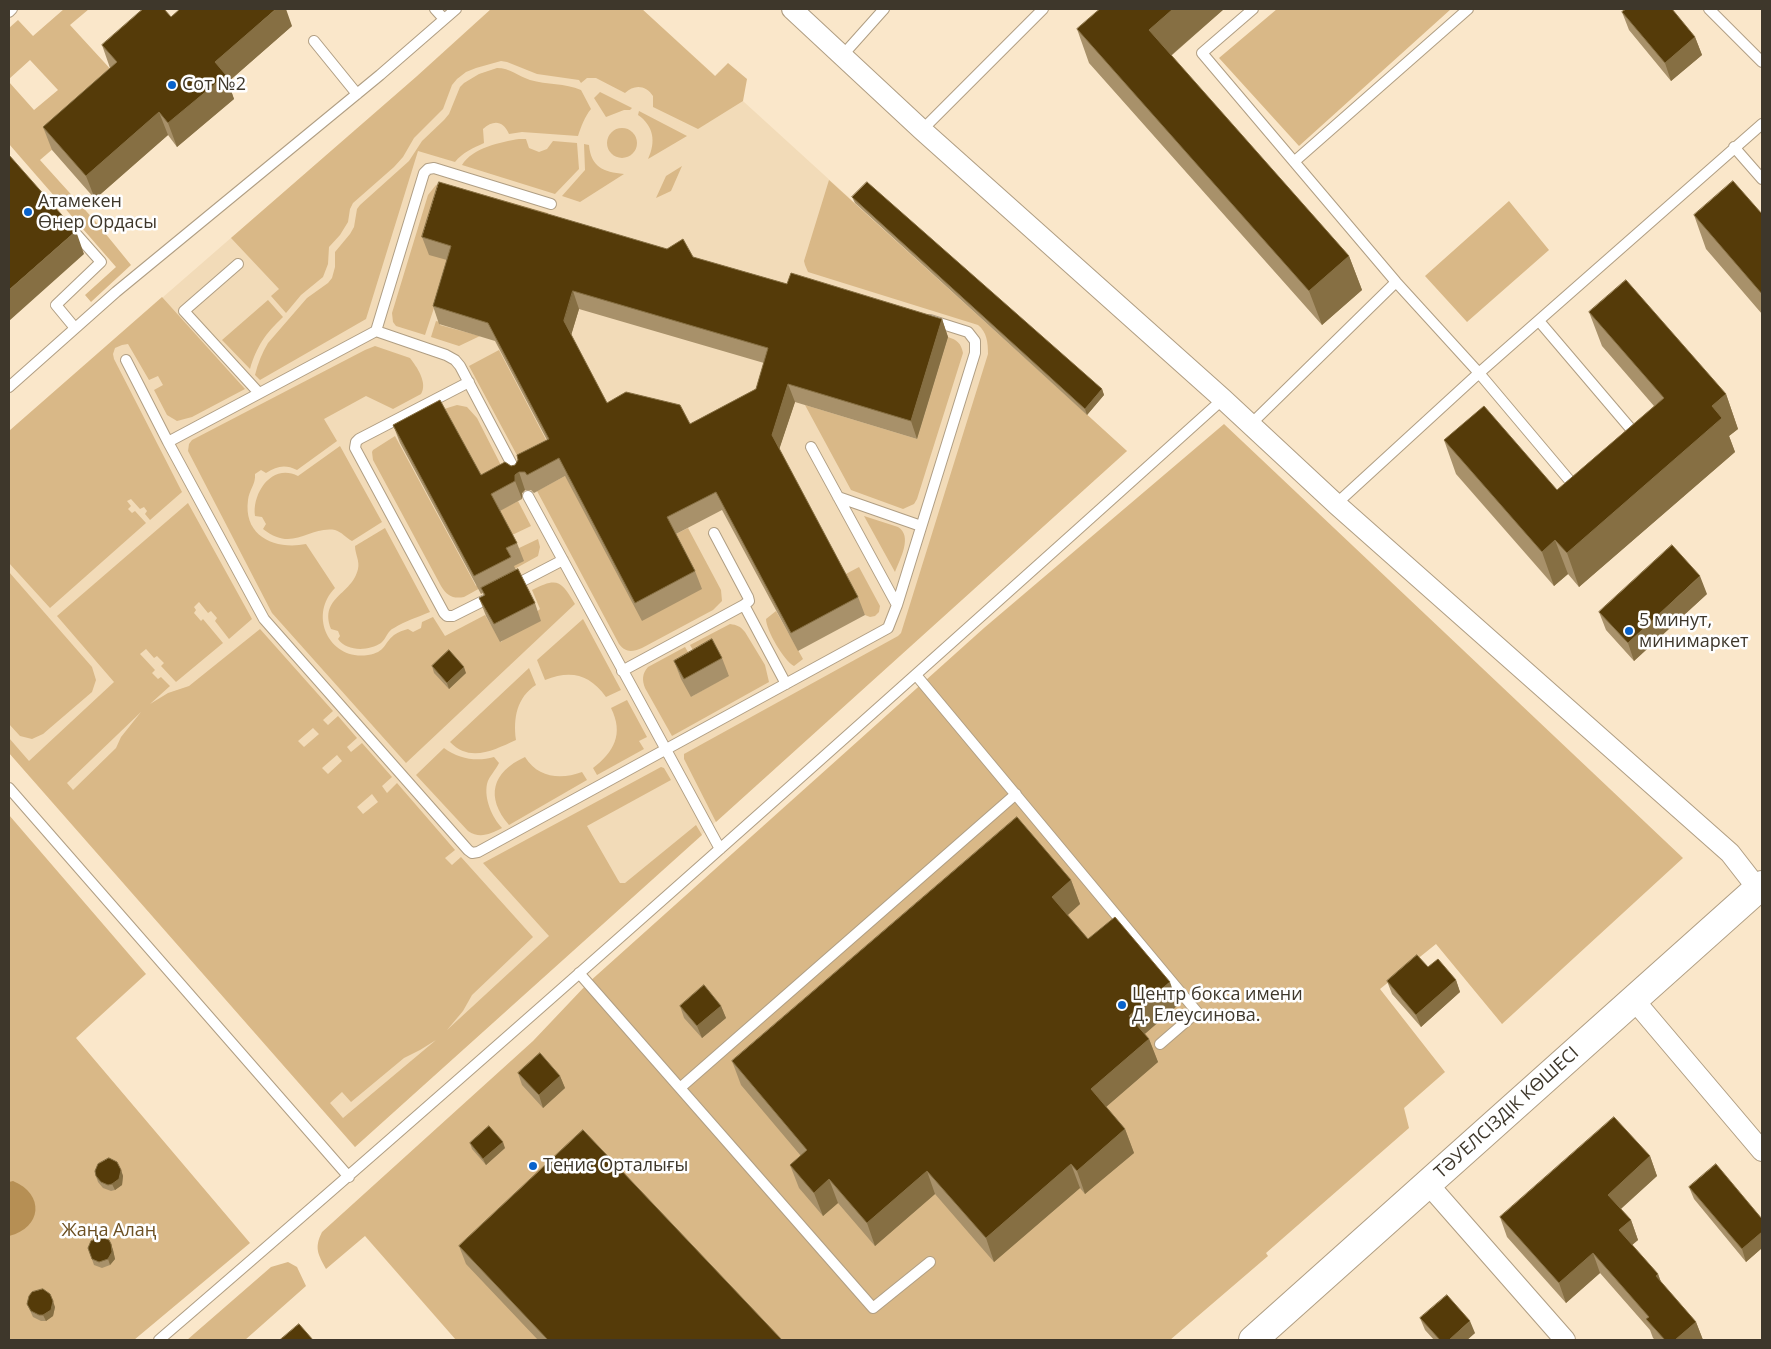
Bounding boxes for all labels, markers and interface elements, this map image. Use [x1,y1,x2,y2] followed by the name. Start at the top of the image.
[182,74,246,96] place label: Сот №2
[166,79,178,91] marker: Сот №2
[38,191,157,233] place label: Атамекен Өнер Ордасы
[22,206,34,218] marker: Атамекен Өнер Ордасы
[1639,610,1749,652] place label: 5 минут, минимаркет
[1623,625,1635,637] marker: 5 минут, минимаркет
[1132,984,1303,1026] place label: Центр бокса имени Д. Елеусинова.
[1116,999,1128,1011] marker: Центр бокса имени Д. Елеусинова.
[1430,1043,1584,1183] street label: ТӘУЕЛСІЗДІК КӨШЕСІ
[543,1155,688,1177] place label: Тенис Орталығы
[527,1160,539,1172] marker: Тенис Орталығы
[62,1220,156,1242] park label: Жаңа Алаң

